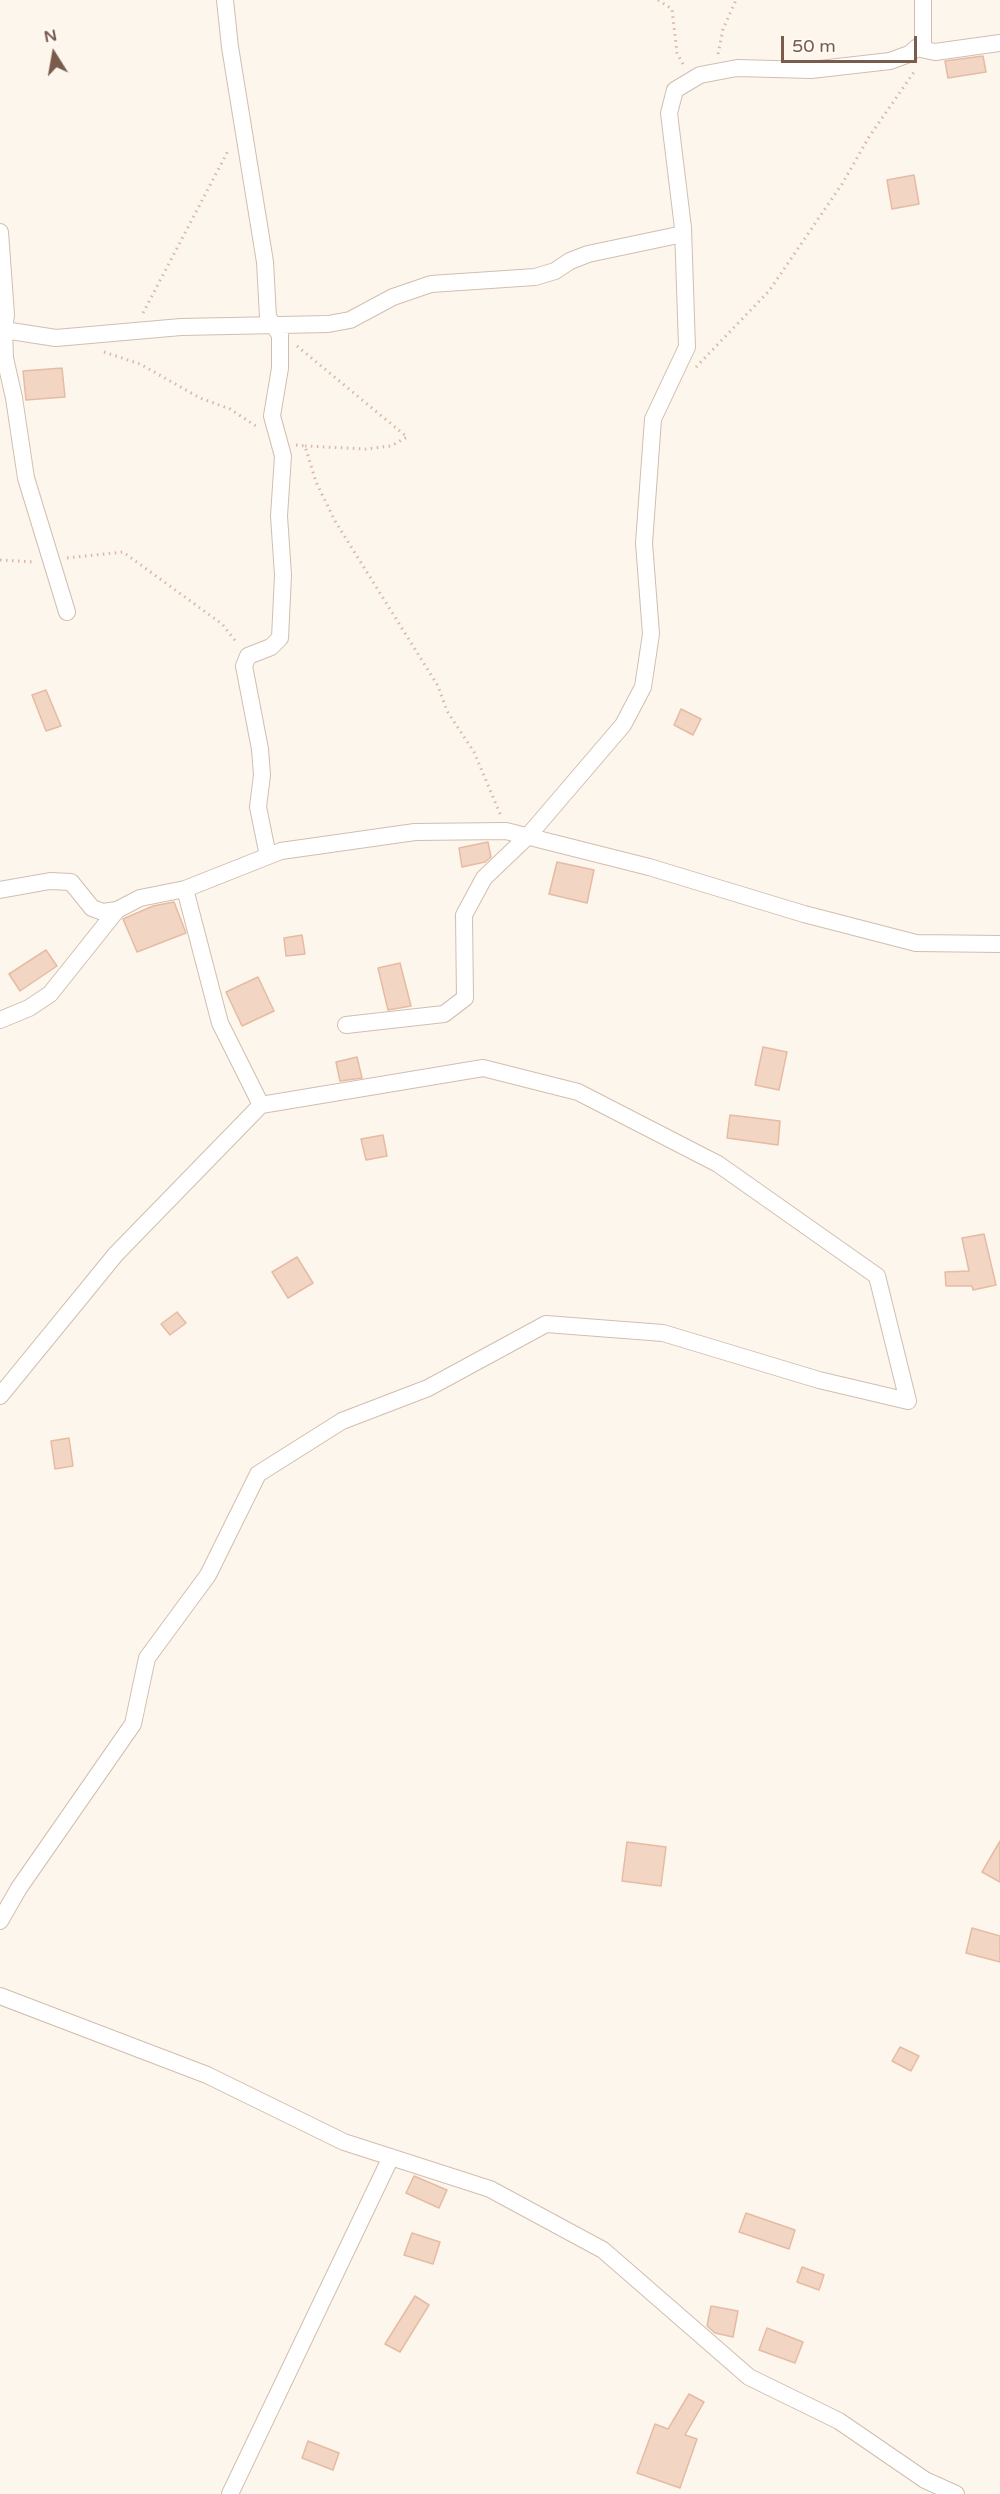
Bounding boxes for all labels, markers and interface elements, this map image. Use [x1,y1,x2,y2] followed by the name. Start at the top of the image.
[24,24,84,84] north arrow
[784,24,920,62] scale bar
[42,25,59,47] text: N
[792,35,836,57] text: 50 m

